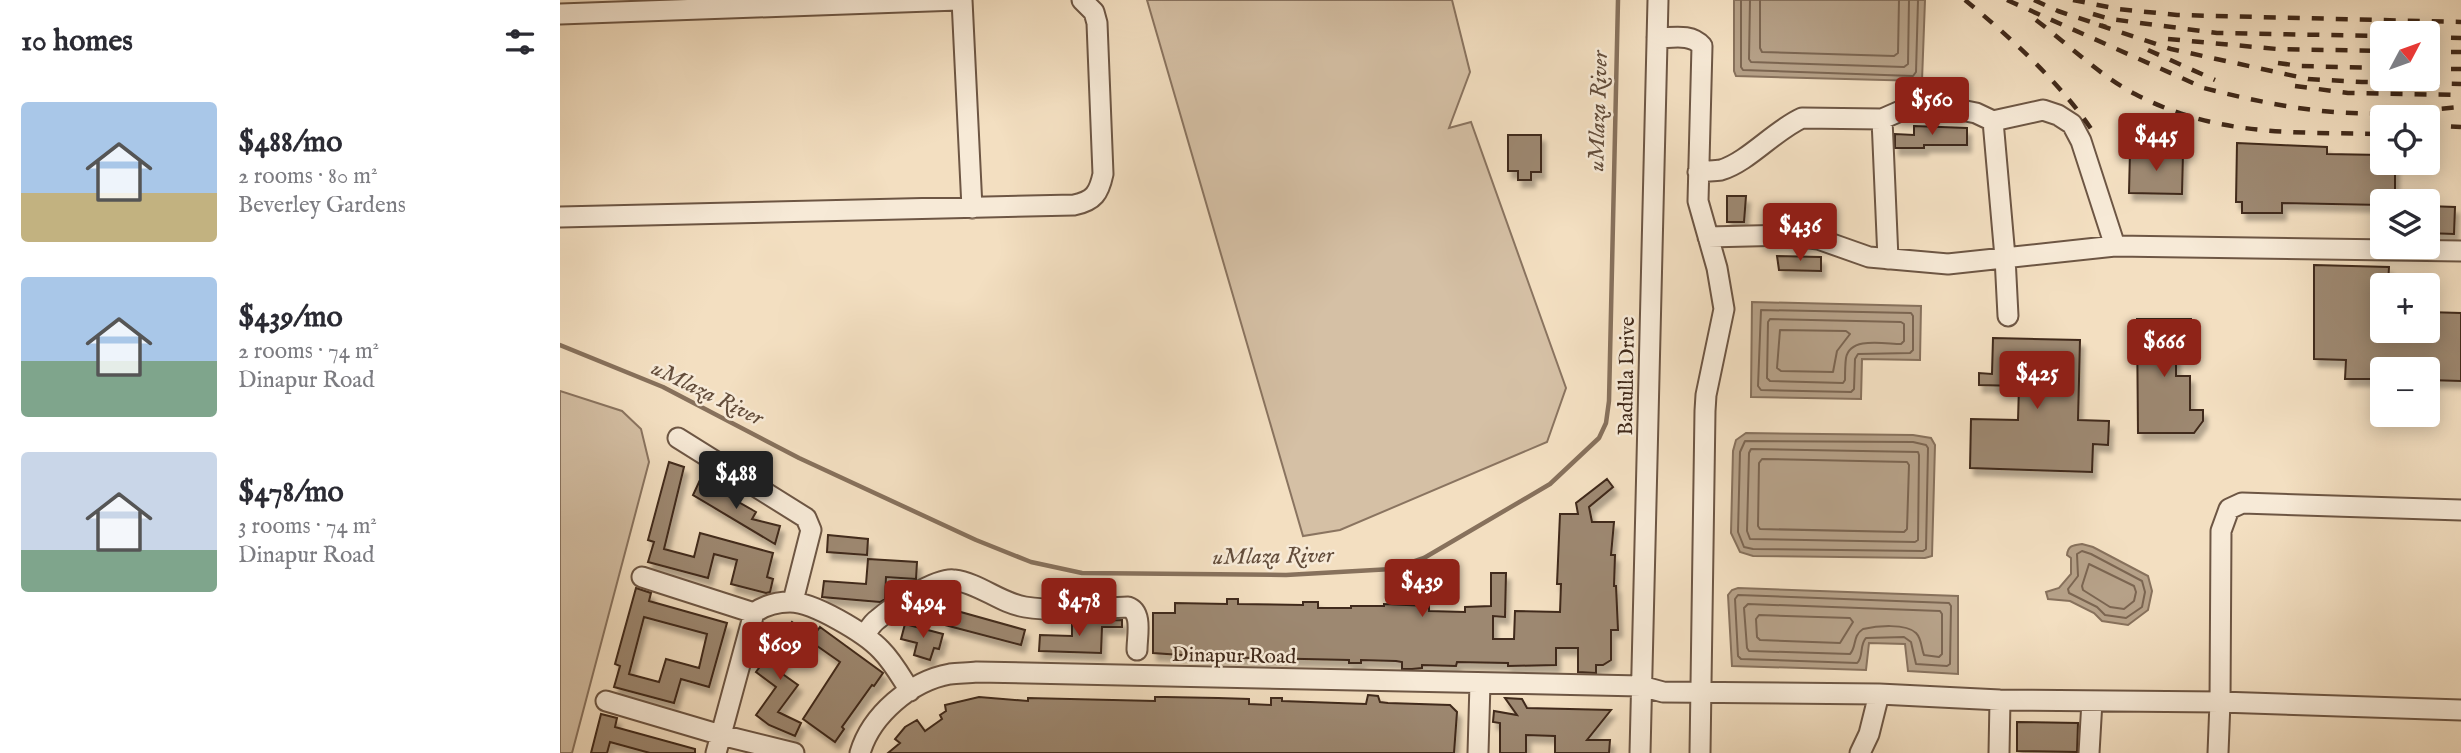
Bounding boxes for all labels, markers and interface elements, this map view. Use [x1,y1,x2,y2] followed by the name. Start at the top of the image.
[2370,21,2440,91] north arrow
[2370,21,2440,427] map controls
[21,23,133,61] text: 10 homes
[501,23,539,61] icon: filters
[1582,49,1615,172] water label: uMlaza River
[1891,78,1973,137] pin: $560
[1911,85,1953,114] text: $560
[2370,105,2440,175] button: locate
[2115,114,2197,173] pin: $445
[2134,121,2178,150] text: $445
[238,124,342,162] text: $488/mo
[77,130,161,214] icon: home
[238,162,378,191] text: 2 rooms · 80 m²
[2370,189,2440,259] button: layers
[238,191,406,220] text: Beverley Gardens
[1759,204,1841,263] pin: $436
[1779,211,1821,240] text: $436
[2370,273,2440,343] button: +
[238,299,343,337] text: $439/mo
[77,305,161,389] icon: home
[1613,316,1642,436] street label: Badulla Drive
[2123,320,2205,379] pin: $666
[2143,327,2185,356] text: $666
[238,337,379,366] text: 2 rooms · 74 m²
[1996,352,2078,411] pin: $425
[647,354,769,433] water label: uMlaza River
[2370,357,2440,427] button: −
[2015,359,2059,388] text: $425
[238,366,375,395] text: Dinapur Road
[695,452,777,511] pin: $488
[715,459,757,488] text: $488
[238,474,344,512] text: $478/mo
[77,480,161,564] icon: home
[238,512,377,541] text: 3 rooms · 74 m²
[238,541,375,570] text: Dinapur Road
[1212,541,1335,572] water label: uMlaza River
[1381,560,1463,619] pin: $439
[1401,567,1443,596] text: $439
[1038,578,1120,638] pin: $478
[882,580,964,640] pin: $494
[1057,586,1101,615] text: $478
[900,588,946,617] text: $494
[739,622,821,682] pin: $609
[758,630,802,659] text: $609
[1171,642,1297,671] street label: Dinapur Road

